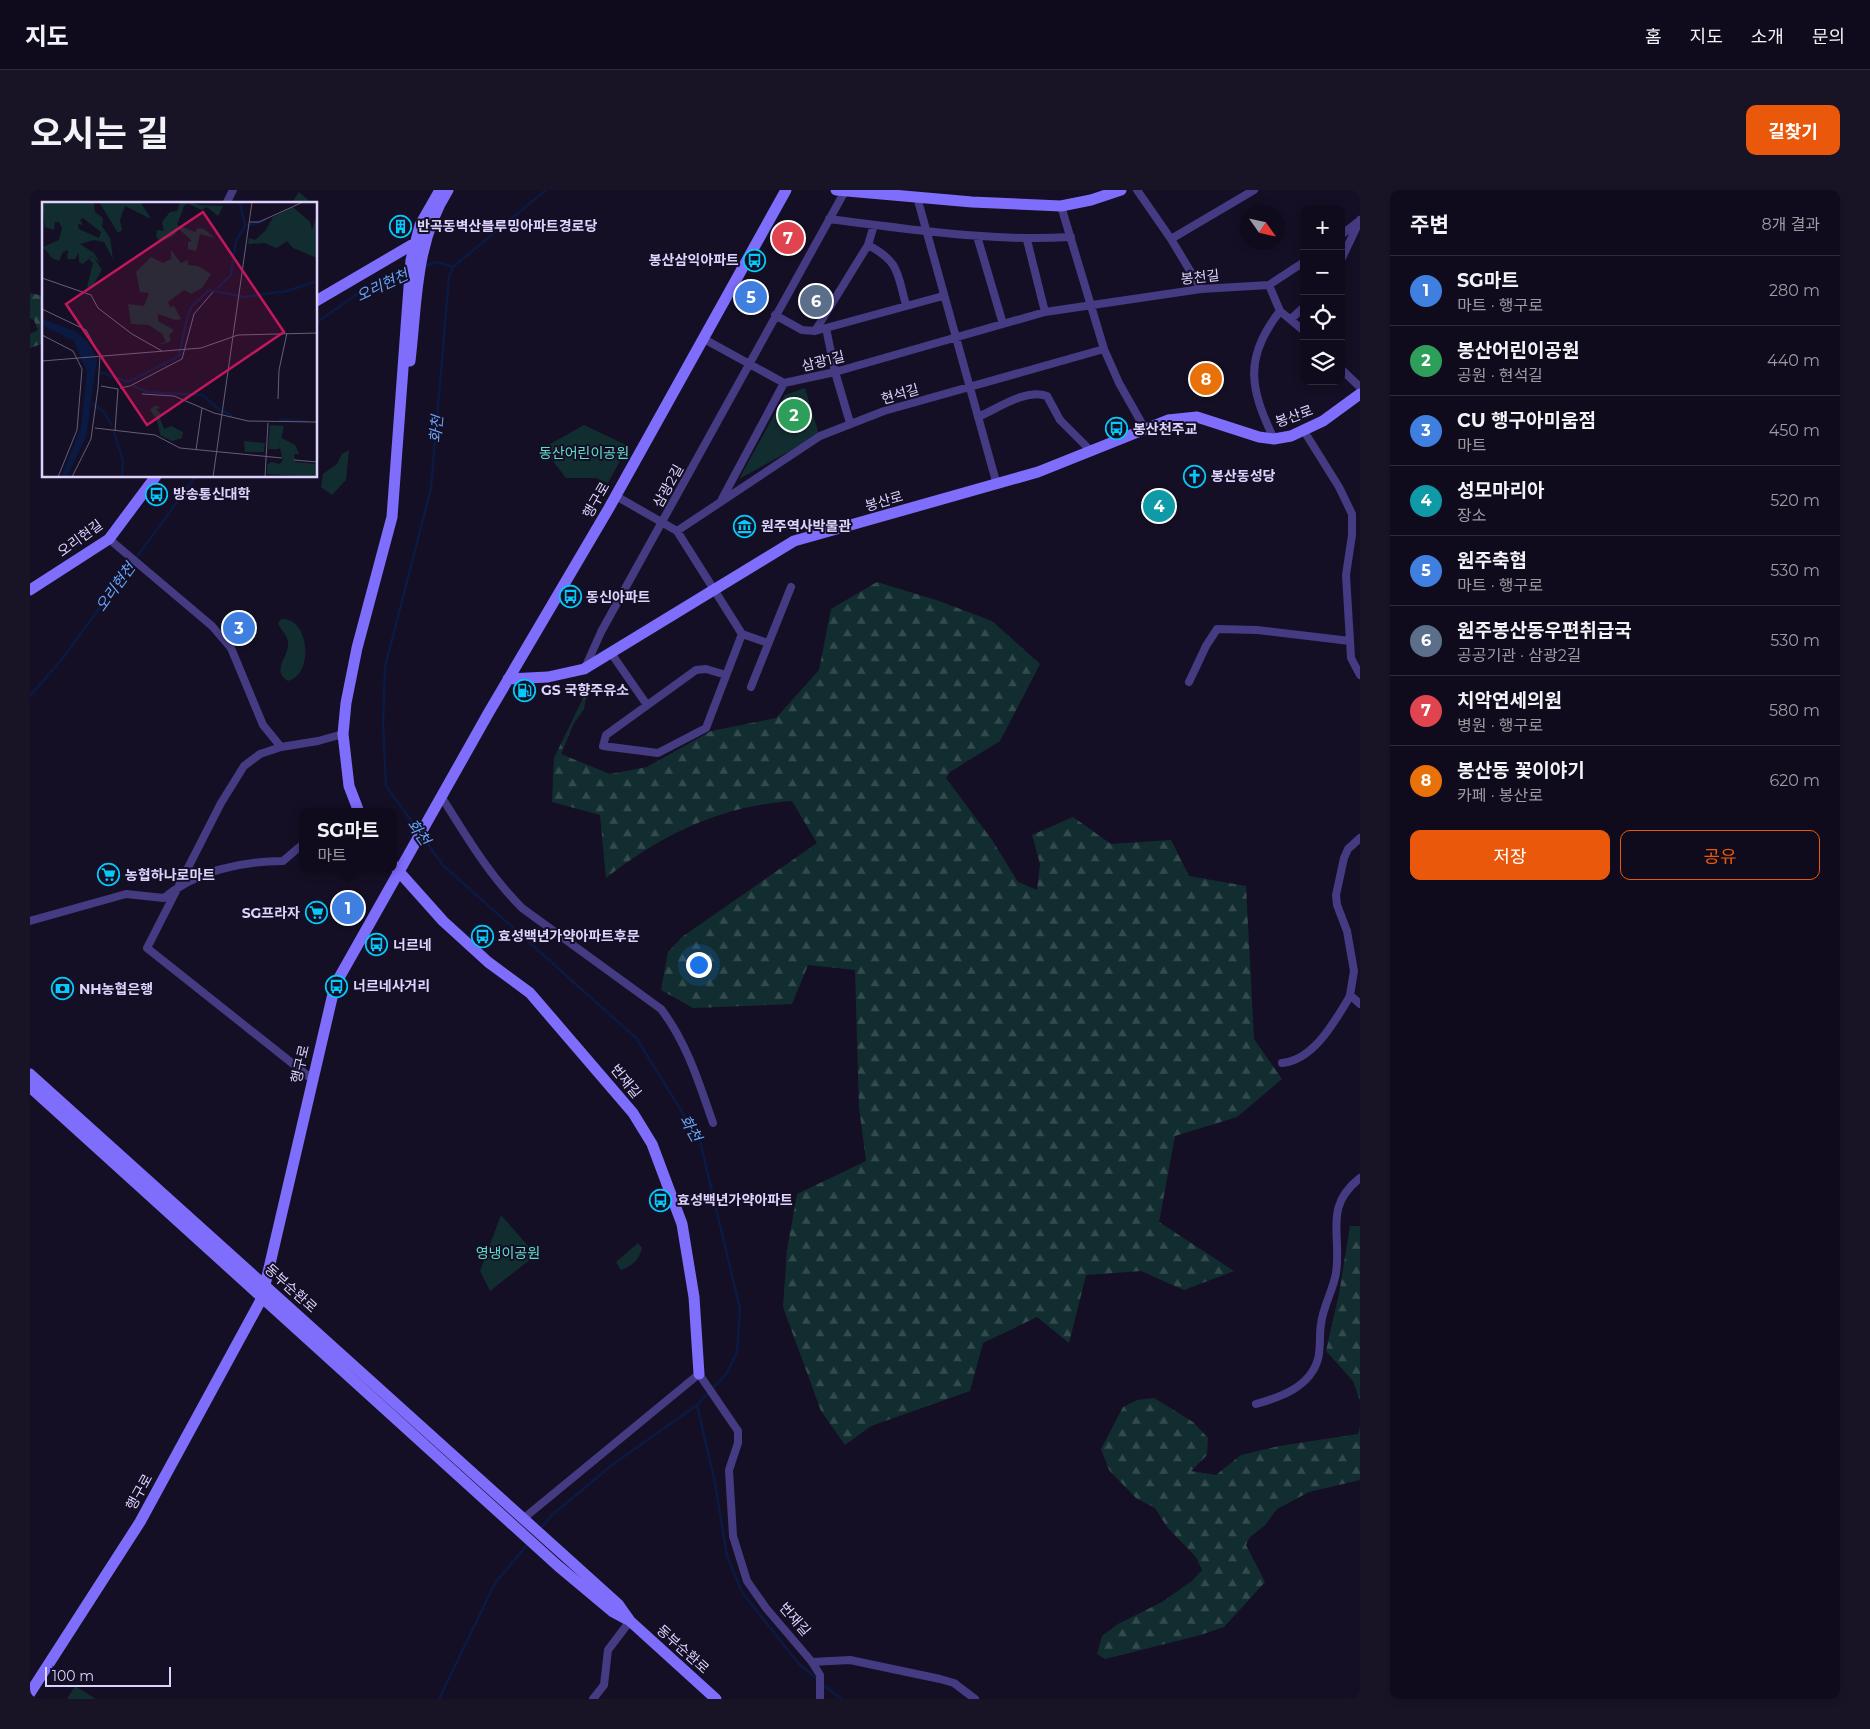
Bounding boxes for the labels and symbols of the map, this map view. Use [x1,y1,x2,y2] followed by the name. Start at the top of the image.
[42,202,318,478] inset map
[1240,205,1285,250] north arrow
[389,214,413,238] building icon: 반곡동벽산블루밍아파트경로당
[417,217,597,235] place label: 반곡동벽산블루밍아파트경로당
[772,219,804,257] pin: 7
[743,248,767,272] bus stop icon: 봉산삼익아파트
[649,251,739,269] place label: 봉산삼익아파트
[353,264,413,305] water label: 오리현천
[1180,266,1220,288] street label: 봉천길
[735,278,767,316] pin: 5
[800,282,832,320] pin: 6
[800,347,846,375] street label: 삼광1길
[1190,360,1222,398] pin: 8
[879,380,921,408] street label: 현석길
[778,396,810,434] pin: 2
[1273,401,1315,431] street label: 봉산로
[425,412,447,444] water label: 화천
[1105,417,1129,441] bus stop icon: 봉산천주교
[1133,420,1198,438] place label: 봉산천주교
[539,444,629,462] park label: 동산어린이공원
[649,461,687,511] street label: 삼광2길
[1183,464,1207,488] church icon: 봉산동성당
[1211,467,1276,485] place label: 봉산동성당
[579,479,614,521] street label: 행구로
[145,482,169,506] bus stop icon: 방송통신대학
[173,485,250,503] place label: 방송통신대학
[863,487,905,515] street label: 봉산로
[1143,487,1175,525] pin: 4
[733,514,757,538] museum icon: 원주역사박물관
[54,516,106,560] street label: 오리현길
[761,517,851,535] place label: 원주역사박물관
[91,557,140,615] water label: 오리현천
[558,585,582,609] bus stop icon: 동신아파트
[586,588,651,606] place label: 동신아파트
[223,609,255,647] pin: 3
[513,678,537,702] fuel station icon: GS 국향주유소
[541,681,629,699] place label: GS 국향주유소
[403,815,436,851] water label: 화천
[97,863,121,887] supermarket icon: 농협하나로마트
[125,866,215,884] place label: 농협하나로마트
[332,889,364,927] pin: 1
[304,901,328,925] supermarket icon: SG프라자
[242,904,300,922] place label: SG프라자
[470,924,494,948] bus stop icon: 효성백년가약아파트후문
[498,927,640,945] place label: 효성백년가약아파트후문
[365,933,389,957] bus stop icon: 너르네
[393,936,432,954] place label: 너르네
[686,952,712,978] your location
[325,974,349,998] bus stop icon: 너르네사거리
[51,977,75,1001] bank icon: NH농협은행
[353,977,430,995] place label: 너르네사거리
[79,980,153,998] place label: NH농협은행
[287,1043,313,1085] street label: 행구로
[607,1060,645,1102] street label: 번재길
[676,1111,707,1147] water label: 화천
[649,1188,673,1212] bus stop icon: 효성백년가약아파트
[677,1191,793,1209] place label: 효성백년가약아파트
[476,1244,540,1262] park label: 영냉이공원
[261,1260,321,1316] street label: 동부순환로
[122,1471,156,1513] street label: 행구로
[776,1599,814,1639] street label: 번재길
[653,1621,713,1677] street label: 동부순환로
[45,1664,171,1687] scale bar

